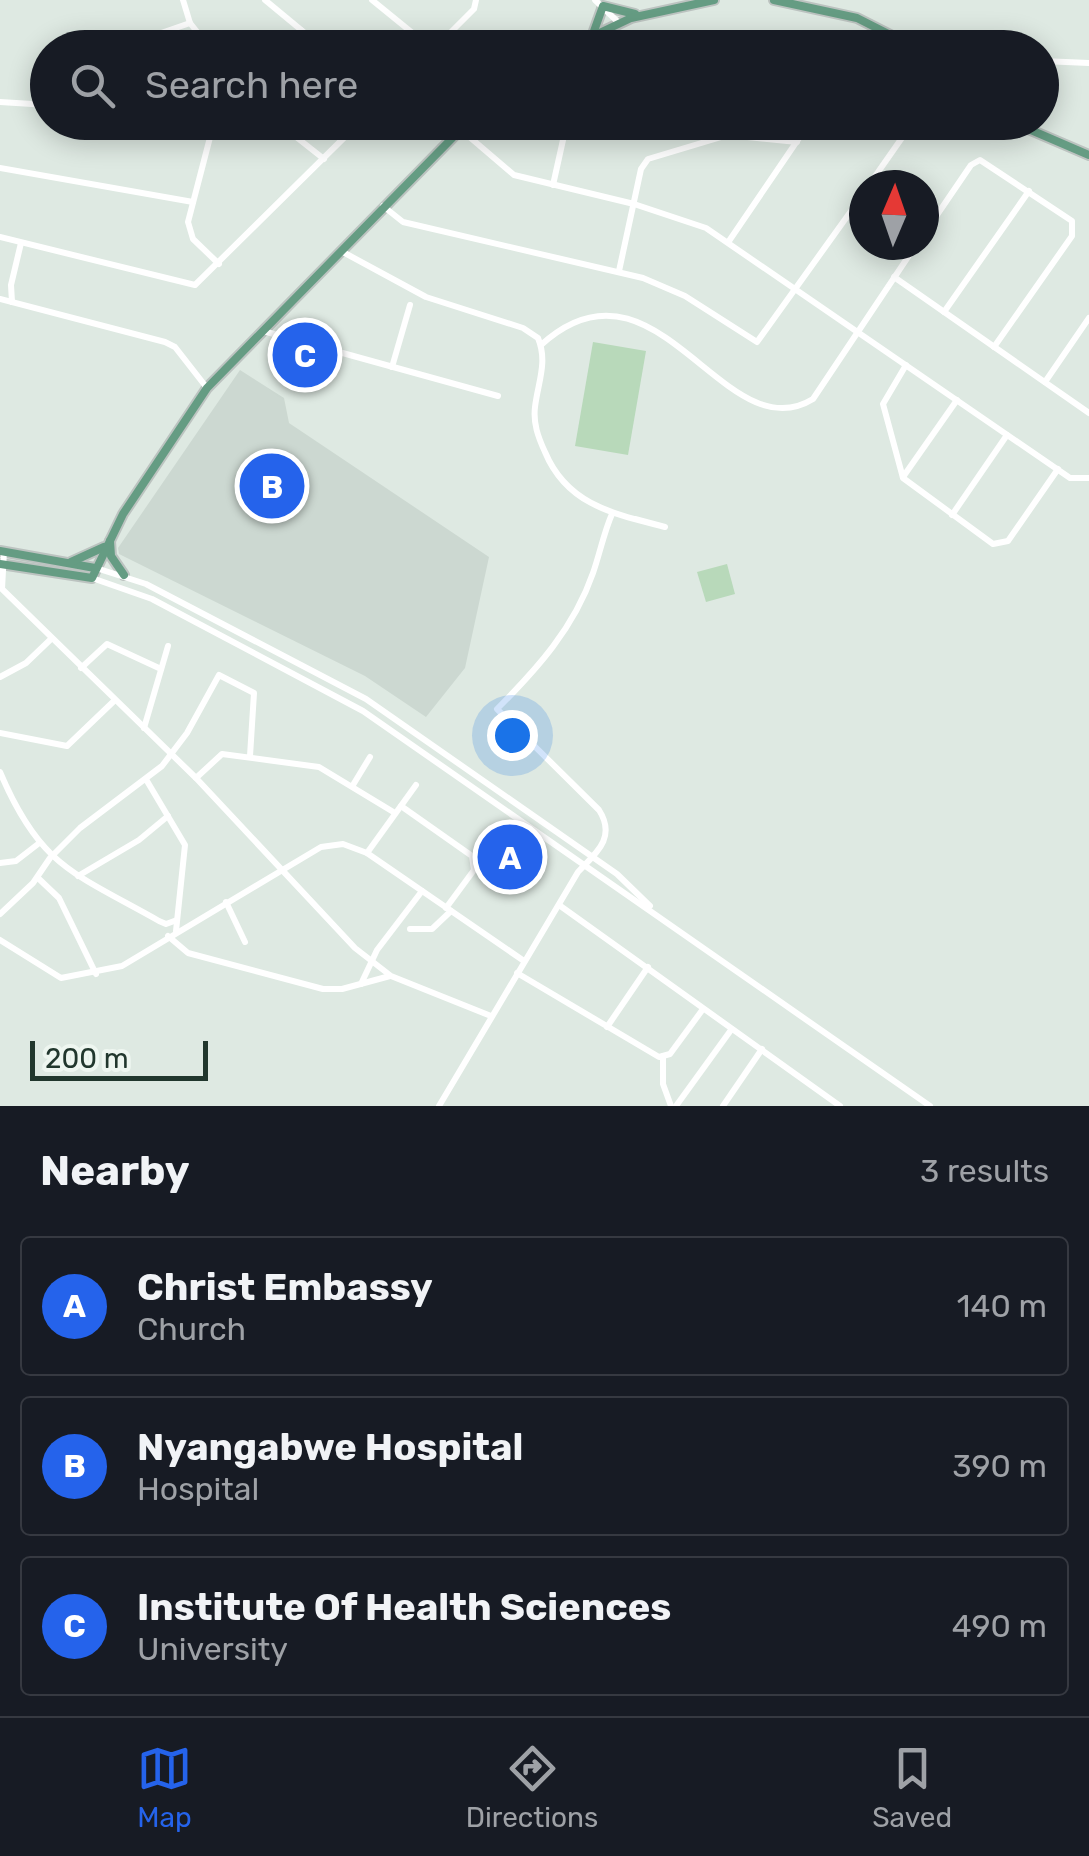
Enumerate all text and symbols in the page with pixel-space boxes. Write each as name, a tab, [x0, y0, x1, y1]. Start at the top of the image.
search box	[30, 30, 1059, 140]
icon: search	[65, 58, 120, 113]
text: Search here	[145, 62, 358, 108]
north arrow	[849, 170, 939, 260]
pin: C	[272, 318, 338, 392]
pin: B	[240, 448, 304, 524]
your location	[487, 710, 538, 761]
pin: A	[478, 820, 542, 894]
scale bar	[30, 1036, 208, 1080]
text: 200 m	[45, 1042, 129, 1075]
text: Nearby	[40, 1146, 190, 1196]
text: 3 results	[920, 1152, 1049, 1190]
text: Christ Embassy	[137, 1264, 433, 1310]
text: A	[63, 1287, 86, 1325]
text: 140 m	[957, 1287, 1047, 1325]
text: Church	[137, 1310, 246, 1348]
text: Nyangabwe Hospital	[137, 1424, 523, 1470]
text: B	[63, 1447, 86, 1485]
text: 390 m	[952, 1447, 1047, 1485]
text: Hospital	[137, 1470, 259, 1508]
text: Institute Of Health Sciences	[137, 1584, 671, 1630]
text: C	[63, 1607, 86, 1645]
text: 490 m	[952, 1607, 1047, 1645]
text: University	[137, 1630, 288, 1668]
tab: Map	[137, 1741, 192, 1834]
tab: Directions	[466, 1741, 598, 1834]
tab: Saved	[872, 1741, 952, 1834]

